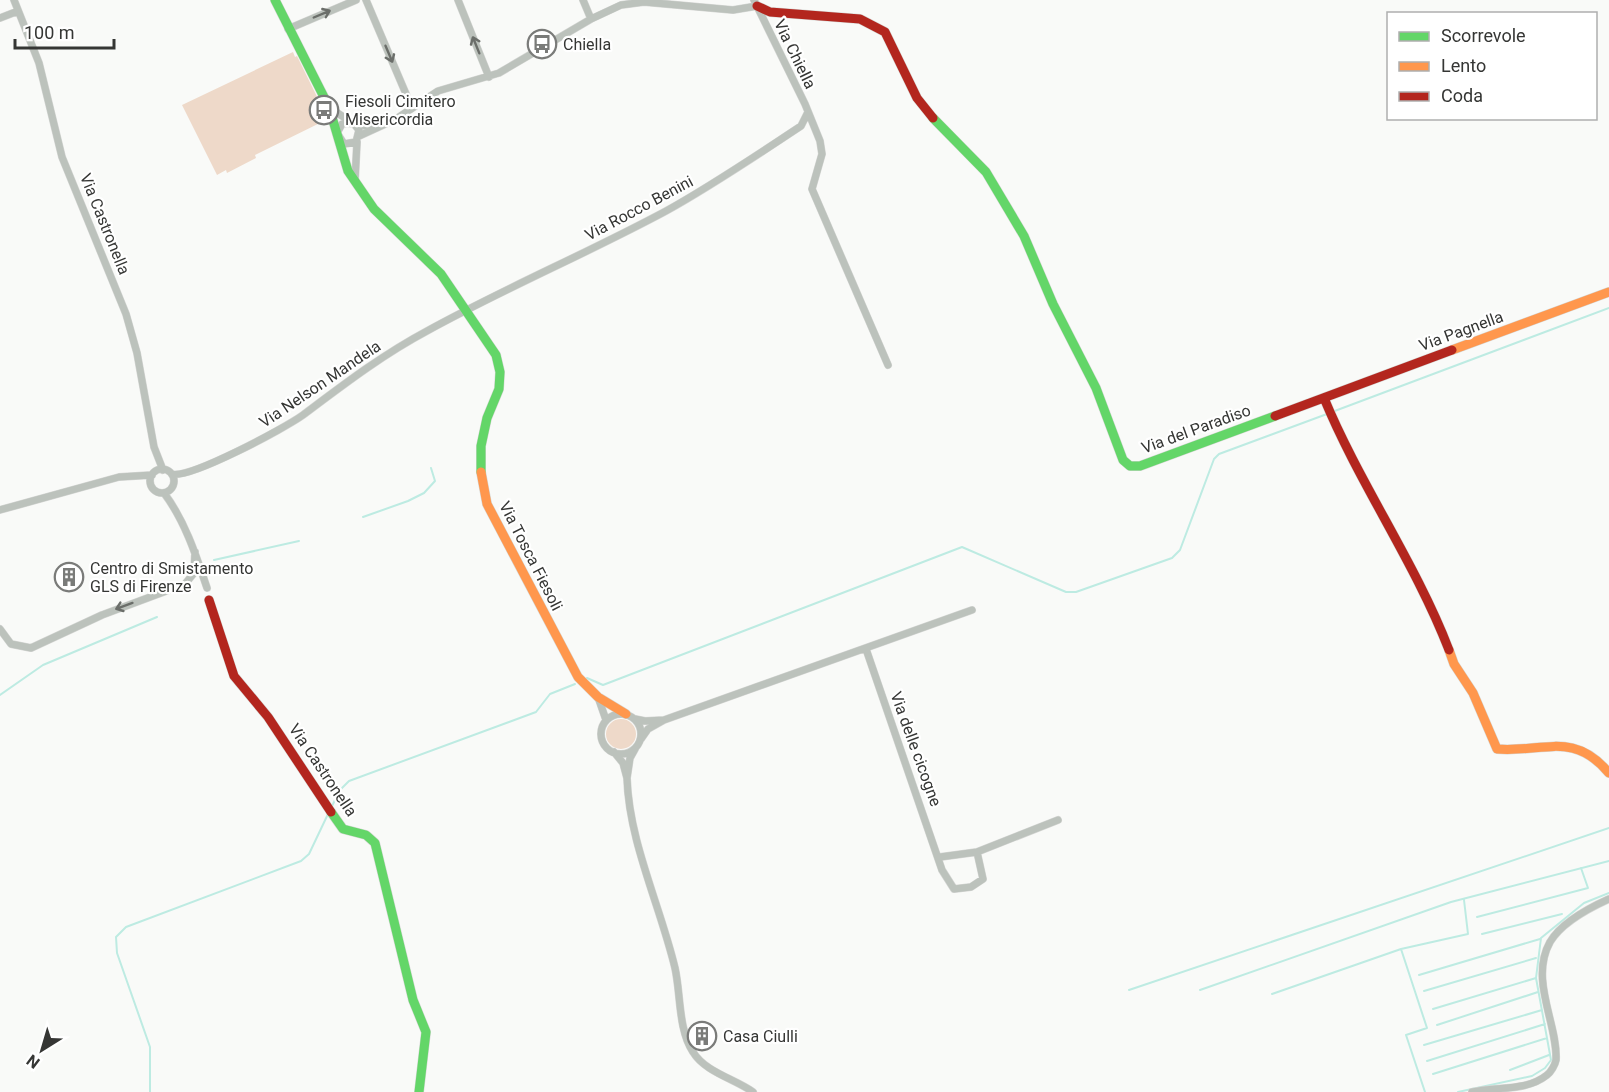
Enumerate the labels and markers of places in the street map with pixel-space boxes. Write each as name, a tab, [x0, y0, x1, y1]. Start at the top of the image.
bus stop icon: Chiella	[526, 28, 558, 60]
place label: Chiella	[563, 35, 611, 54]
place label: Fiesoli Cimitero Misericordia	[345, 92, 456, 129]
bus stop icon: Fiesoli Cimitero Misericordia	[308, 94, 340, 126]
place label: Centro di Smistamento GLS di Firenze	[90, 559, 253, 596]
building icon: Centro di Smistamento GLS di Firenze	[53, 561, 85, 593]
building icon: Casa Ciulli	[686, 1020, 718, 1052]
place label: Casa Ciulli	[723, 1027, 798, 1046]

